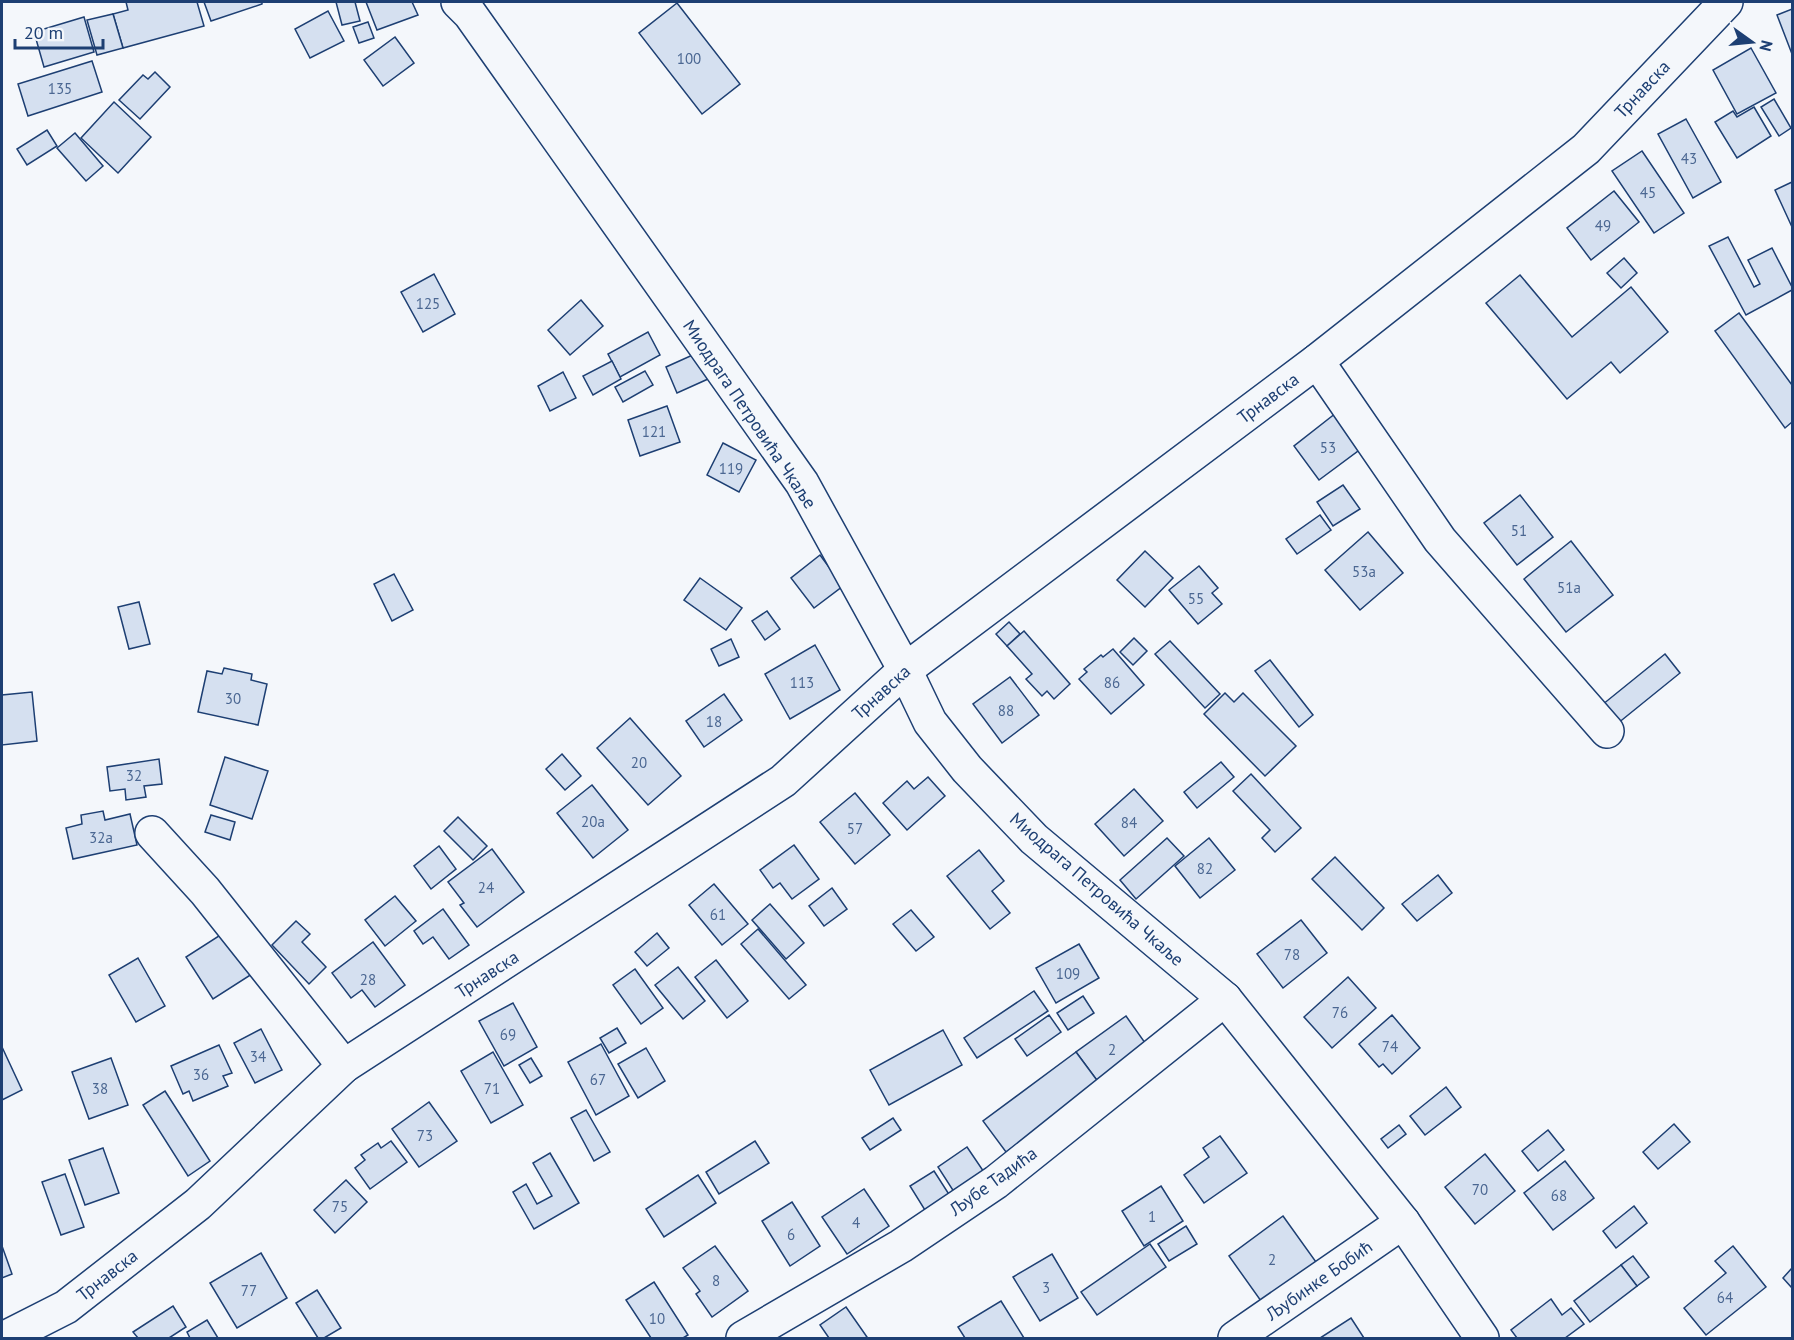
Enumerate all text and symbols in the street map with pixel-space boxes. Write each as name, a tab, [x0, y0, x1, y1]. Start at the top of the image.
scale bar	[15, 12, 104, 50]
north arrow	[1722, 12, 1782, 72]
text: 20 m	[24, 21, 63, 44]
text: N	[1755, 38, 1778, 54]
house number: 100	[677, 49, 701, 68]
street label: Трнавска	[1609, 55, 1675, 123]
house number: 135	[48, 79, 72, 98]
house number: 43	[1681, 149, 1697, 168]
house number: 45	[1640, 183, 1656, 202]
house number: 49	[1595, 216, 1611, 235]
house number: 125	[416, 294, 440, 313]
street label: Миодрага Петровића Чкаље	[678, 315, 822, 513]
street label: Трнавска	[1233, 367, 1303, 429]
house number: 121	[642, 422, 666, 441]
house number: 53	[1320, 438, 1336, 457]
house number: 119	[719, 459, 743, 478]
house number: 51	[1511, 521, 1527, 540]
house number: 53a	[1352, 562, 1376, 581]
house number: 51a	[1557, 578, 1581, 597]
house number: 55	[1188, 589, 1204, 608]
street label: Трнавска	[847, 660, 915, 724]
house number: 113	[790, 673, 814, 692]
house number: 86	[1104, 673, 1120, 692]
house number: 30	[225, 689, 241, 708]
house number: 88	[998, 701, 1014, 720]
house number: 18	[706, 712, 722, 731]
house number: 20	[631, 753, 647, 772]
house number: 32	[126, 766, 142, 785]
street label: Миодрага Петровића Чкаље	[1005, 807, 1189, 971]
house number: 20a	[581, 812, 605, 831]
house number: 84	[1121, 813, 1137, 832]
house number: 57	[847, 819, 863, 838]
house number: 32a	[89, 828, 113, 847]
house number: 82	[1197, 859, 1213, 878]
house number: 24	[478, 878, 494, 897]
house number: 61	[710, 905, 726, 924]
street label: Трнавска	[451, 945, 523, 1003]
house number: 78	[1284, 945, 1300, 964]
house number: 109	[1056, 964, 1080, 983]
house number: 28	[360, 970, 376, 989]
house number: 76	[1332, 1003, 1348, 1022]
house number: 69	[500, 1025, 516, 1044]
house number: 74	[1382, 1037, 1398, 1056]
house number: 2	[1108, 1040, 1116, 1059]
house number: 34	[250, 1047, 266, 1066]
house number: 36	[193, 1065, 209, 1084]
house number: 67	[590, 1070, 606, 1089]
house number: 38	[92, 1079, 108, 1098]
house number: 71	[484, 1079, 500, 1098]
house number: 73	[417, 1126, 433, 1145]
street label: Љубе Тадића	[944, 1141, 1041, 1221]
house number: 70	[1472, 1180, 1488, 1199]
house number: 68	[1551, 1186, 1567, 1205]
house number: 75	[332, 1197, 348, 1216]
house number: 1	[1148, 1207, 1156, 1226]
house number: 4	[852, 1213, 860, 1232]
house number: 6	[787, 1225, 795, 1244]
street label: Љубинке Бобић	[1260, 1235, 1377, 1326]
street label: Трнавска	[72, 1244, 142, 1306]
house number: 2	[1268, 1250, 1276, 1269]
house number: 8	[712, 1271, 720, 1290]
house number: 3	[1042, 1278, 1050, 1297]
house number: 77	[241, 1281, 257, 1300]
house number: 64	[1717, 1288, 1733, 1307]
house number: 10	[649, 1309, 665, 1328]

